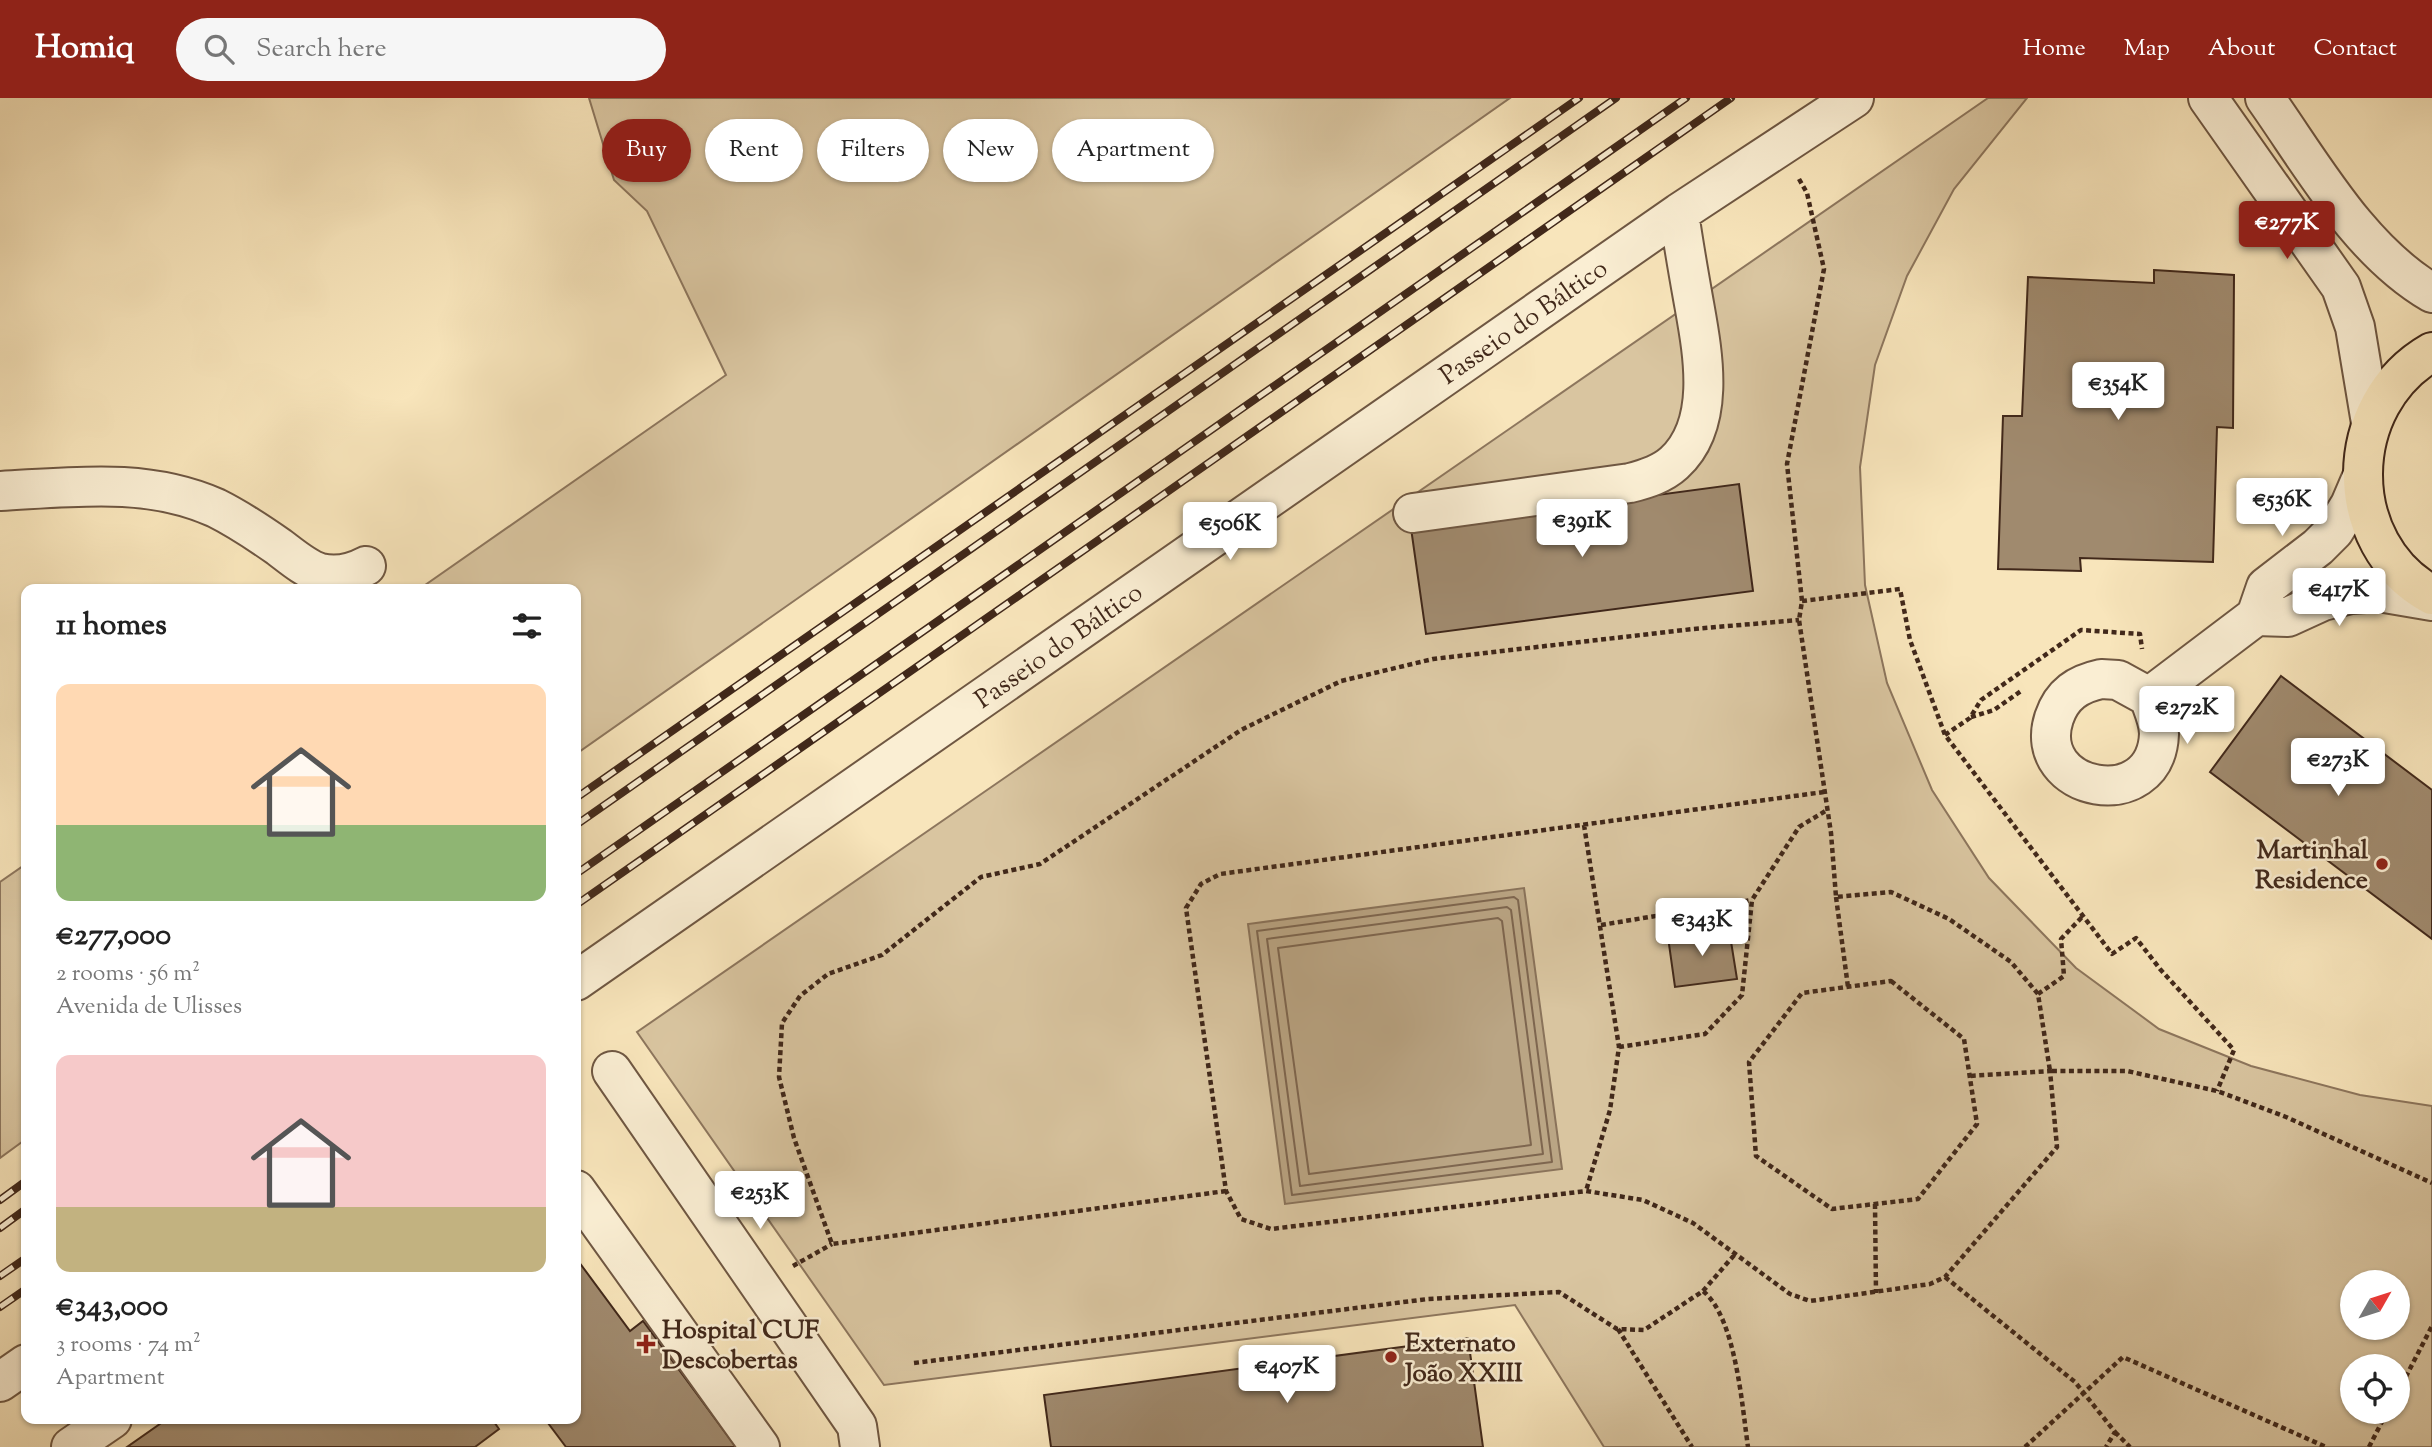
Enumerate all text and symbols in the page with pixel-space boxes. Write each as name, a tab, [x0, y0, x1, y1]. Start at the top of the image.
search box	[176, 18, 666, 81]
text: Homiq	[35, 25, 134, 73]
icon: search	[200, 30, 238, 68]
text: Search here	[256, 31, 387, 68]
text: Home	[2023, 32, 2086, 66]
text: Map	[2124, 32, 2170, 66]
text: About	[2208, 32, 2275, 66]
text: Contact	[2313, 32, 2397, 66]
chip: Buy	[602, 119, 691, 182]
chip: Rent	[705, 119, 803, 182]
chip: Filters	[817, 119, 929, 182]
chip: New	[943, 119, 1038, 182]
chip: Apartment	[1052, 119, 1214, 182]
pin: €277K	[2238, 202, 2336, 261]
text: €277K	[2255, 207, 2319, 240]
street label: Passeio do Báltico	[1433, 251, 1616, 395]
pin: €354K	[2069, 362, 2167, 422]
text: €354K	[2088, 368, 2148, 401]
pin: €536K	[2233, 478, 2331, 538]
text: €536K	[2252, 484, 2312, 517]
pin: €391K	[1533, 500, 1631, 559]
pin: €506K	[1181, 503, 1279, 562]
text: €391K	[1553, 505, 1611, 538]
text: €506K	[1199, 508, 1261, 541]
pin: €417K	[2290, 568, 2388, 628]
text: €417K	[2309, 574, 2369, 607]
street label: Passeio do Báltico	[968, 575, 1151, 719]
text: 11 homes	[56, 605, 167, 648]
icon: filters	[508, 607, 546, 645]
pin: €272K	[2138, 686, 2236, 746]
text: €272K	[2155, 692, 2219, 725]
icon: home	[238, 729, 364, 855]
pin: €273K	[2289, 738, 2387, 798]
text: €273K	[2307, 744, 2369, 777]
place label: Martinhal Residence	[2255, 833, 2369, 900]
marker: Martinhal Residence	[2374, 856, 2390, 872]
pin: €343K	[1653, 898, 1751, 958]
text: €343K	[1672, 904, 1732, 937]
text: €277,000	[56, 915, 171, 958]
text: 2 rooms · 56 m²	[56, 958, 200, 991]
text: Avenida de Ulisses	[56, 991, 242, 1024]
icon: home	[238, 1100, 364, 1226]
pin: €253K	[711, 1172, 809, 1231]
text: €253K	[731, 1177, 789, 1210]
north arrow	[2340, 1270, 2410, 1340]
map controls	[2340, 1270, 2410, 1424]
text: €343,000	[56, 1286, 168, 1329]
place label: Hospital CUF Descobertas	[662, 1313, 820, 1380]
place label: Externato João XXIII	[1403, 1326, 1523, 1393]
text: 3 rooms · 74 m²	[56, 1329, 201, 1362]
marker: Hospital CUF Descobertas	[636, 1334, 656, 1354]
pin: €407K	[1238, 1346, 1336, 1405]
marker: Externato João XXIII	[1383, 1349, 1399, 1365]
text: €407K	[1255, 1351, 1319, 1384]
button: locate	[2340, 1354, 2410, 1424]
text: Apartment	[56, 1362, 165, 1395]

